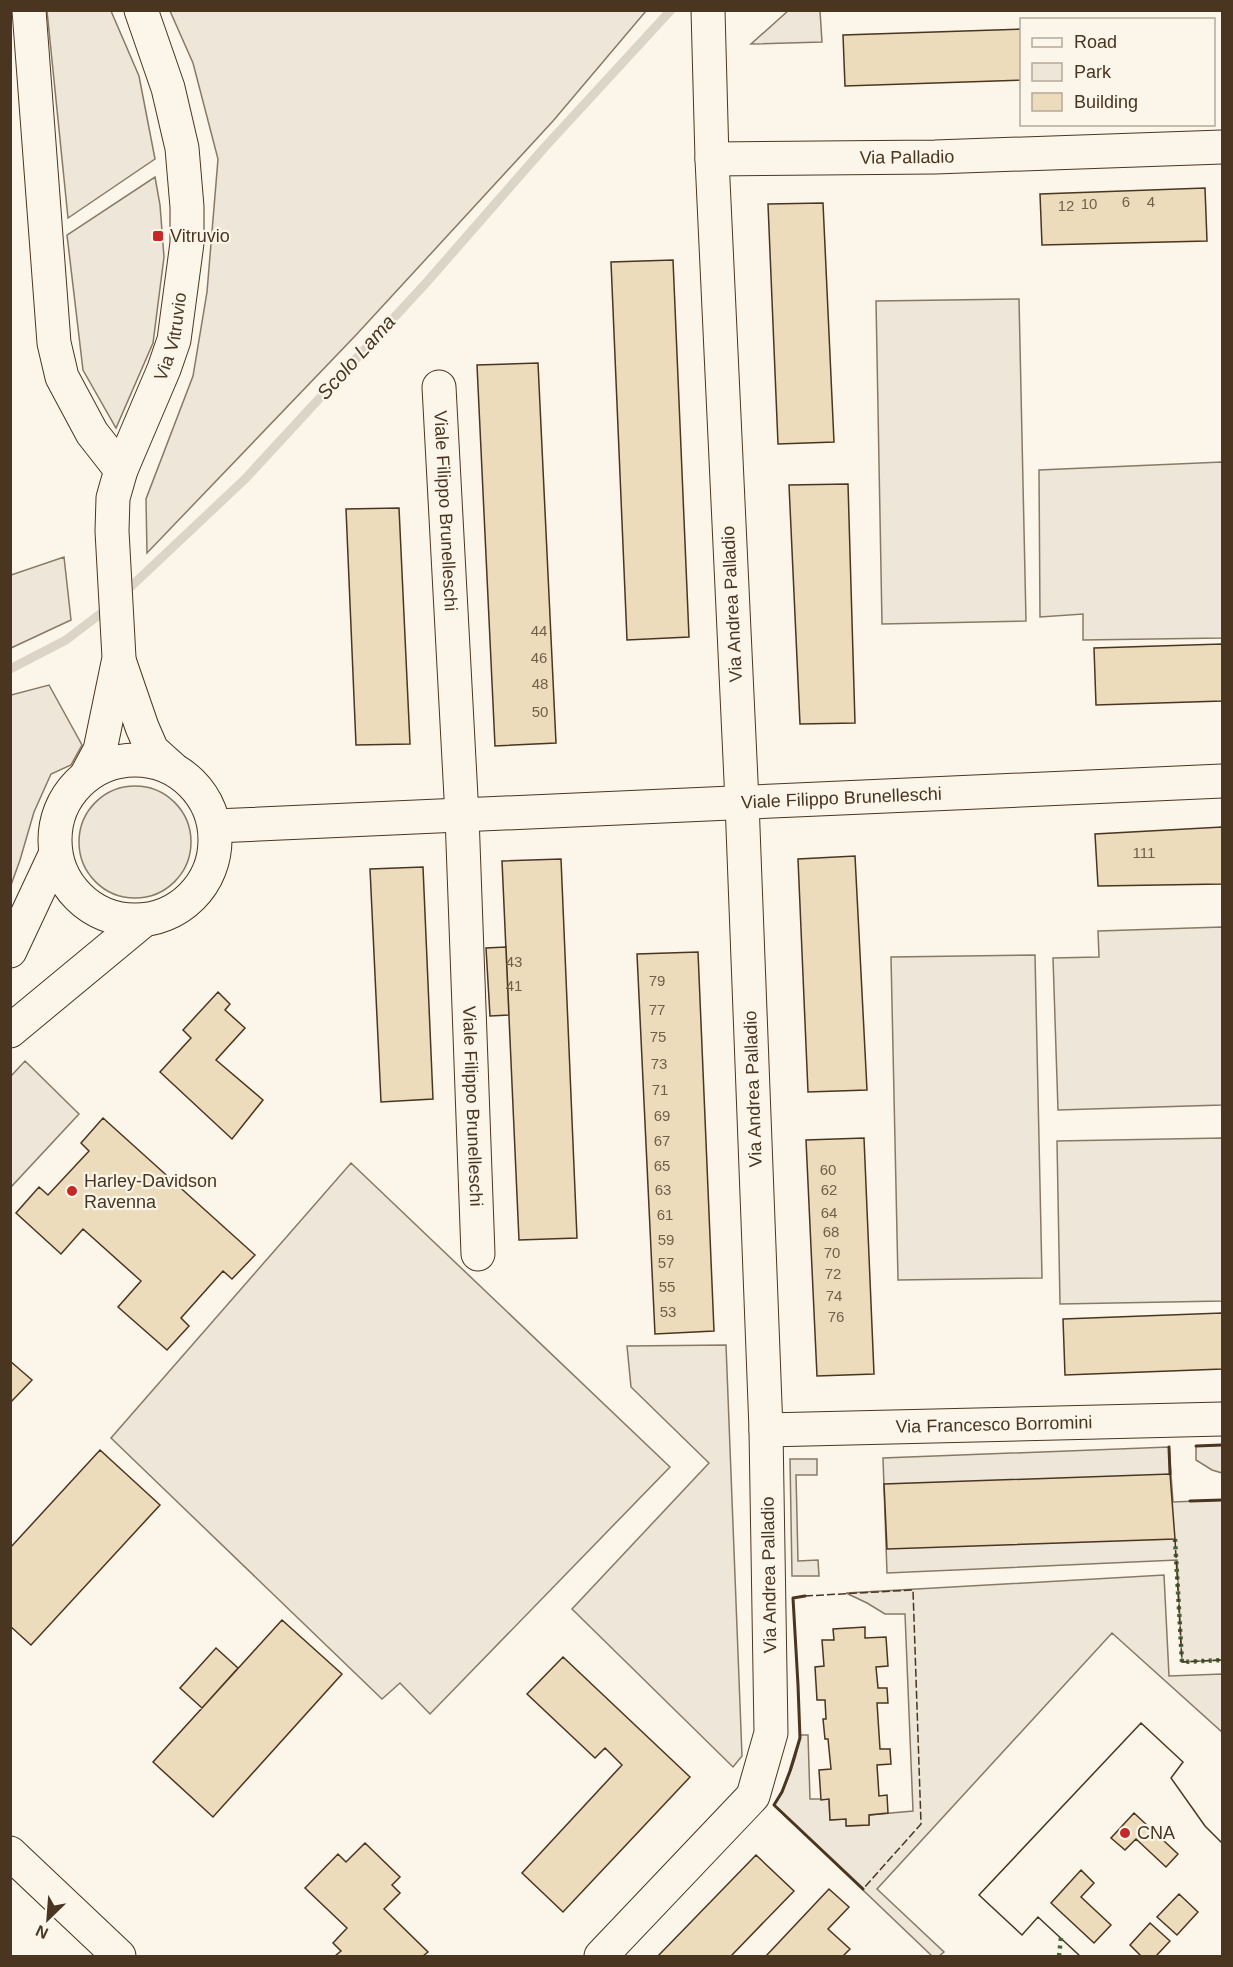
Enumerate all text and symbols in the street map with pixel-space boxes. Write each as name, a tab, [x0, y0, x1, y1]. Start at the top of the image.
legend	[1020, 18, 1215, 126]
text: Road	[1074, 32, 1117, 52]
text: Park	[1074, 62, 1112, 82]
text: Building	[1074, 92, 1138, 112]
street label: Via Palladio	[860, 146, 955, 168]
house number: 6	[1122, 193, 1130, 210]
house number: 4	[1147, 193, 1155, 210]
house number: 10	[1081, 195, 1097, 212]
house number: 12	[1058, 197, 1074, 214]
place label: Vitruvio	[170, 226, 230, 246]
marker: Vitruvio	[151, 229, 165, 243]
street label: Via Vitruvio	[150, 291, 190, 384]
water label: Scolo Lama	[312, 310, 400, 404]
street label: Viale Filippo Brunelleschi	[430, 410, 461, 612]
street label: Via Andrea Palladio	[718, 525, 746, 683]
house number: 44	[531, 622, 547, 639]
house number: 46	[531, 649, 547, 666]
house number: 48	[532, 675, 548, 692]
house number: 50	[532, 703, 548, 720]
street label: Viale Filippo Brunelleschi	[741, 784, 942, 812]
house number: 111	[1133, 844, 1155, 861]
house number: 43	[506, 953, 522, 970]
house number: 79	[649, 972, 665, 989]
house number: 41	[506, 977, 522, 994]
house number: 77	[649, 1001, 665, 1018]
street label: Viale Filippo Brunelleschi	[459, 1005, 486, 1207]
street label: Via Andrea Palladio	[740, 1010, 766, 1168]
house number: 75	[650, 1028, 666, 1045]
house number: 73	[651, 1055, 667, 1072]
house number: 71	[652, 1081, 668, 1098]
house number: 69	[654, 1107, 670, 1124]
house number: 67	[654, 1132, 670, 1149]
house number: 65	[654, 1157, 670, 1174]
house number: 60	[820, 1161, 836, 1178]
place label: Harley-Davidson Ravenna	[84, 1171, 217, 1212]
house number: 63	[655, 1181, 671, 1198]
house number: 62	[821, 1181, 837, 1198]
marker: Harley-Davidson Ravenna	[65, 1184, 79, 1198]
house number: 64	[821, 1204, 837, 1221]
house number: 61	[657, 1206, 673, 1223]
house number: 68	[823, 1223, 839, 1240]
house number: 59	[658, 1231, 674, 1248]
house number: 70	[824, 1244, 840, 1261]
house number: 57	[658, 1254, 674, 1271]
house number: 72	[825, 1265, 841, 1282]
house number: 55	[659, 1278, 675, 1295]
house number: 74	[826, 1287, 842, 1304]
house number: 53	[660, 1303, 676, 1320]
house number: 76	[828, 1308, 844, 1325]
street label: Via Francesco Borromini	[895, 1412, 1093, 1437]
street label: Via Andrea Palladio	[758, 1496, 780, 1654]
place label: CNA	[1137, 1823, 1175, 1843]
marker: CNA	[1118, 1826, 1132, 1840]
north arrow	[18, 1889, 78, 1949]
text: N	[33, 1922, 51, 1942]

